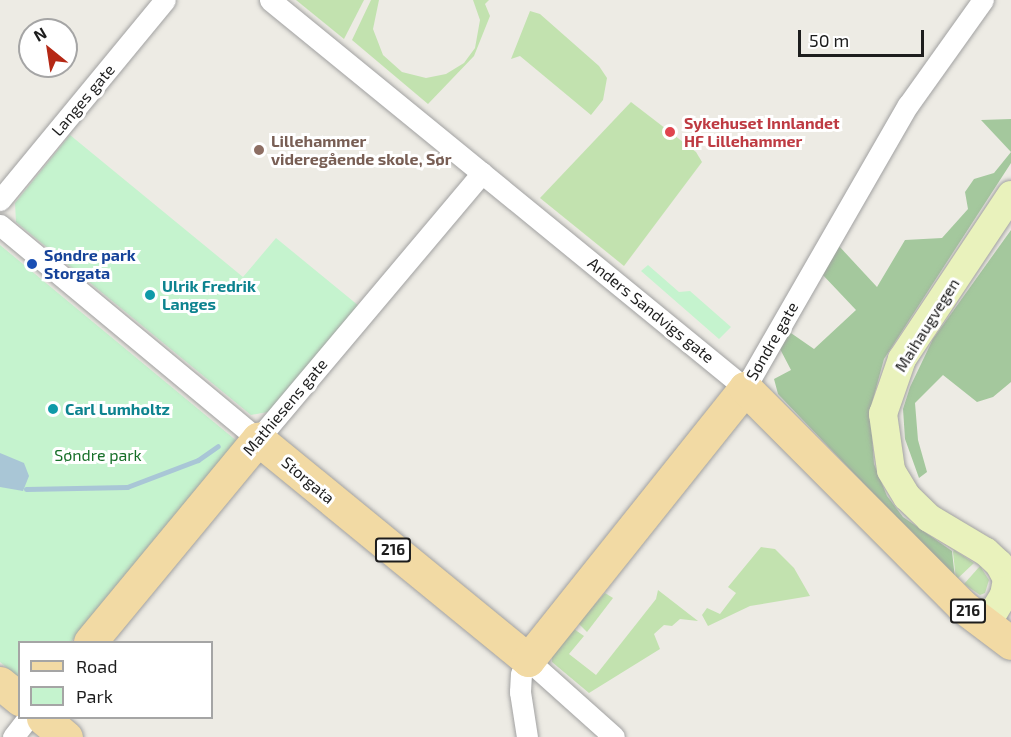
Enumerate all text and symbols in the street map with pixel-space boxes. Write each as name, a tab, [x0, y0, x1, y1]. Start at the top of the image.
north arrow	[18, 18, 78, 78]
scale bar	[801, 18, 927, 56]
text: N	[30, 23, 50, 45]
text: 50 m	[809, 29, 849, 51]
street label: Langes gate	[47, 60, 119, 140]
place label: Sykehuset Innlandet HF Lillehammer	[684, 113, 840, 151]
marker: Sykehuset Innlandet HF Lillehammer	[661, 123, 679, 141]
place label: Lillehammer videregående skole, Sør	[271, 131, 452, 169]
marker: Lillehammer videregående skole, Sør	[252, 143, 266, 157]
place label: Søndre park Storgata	[44, 245, 136, 283]
street label: Anders Sandvigs gate	[584, 253, 718, 367]
marker: Søndre park Storgata	[25, 257, 39, 271]
street label: Maihaugvegen	[891, 275, 963, 375]
place label: Ulrik Fredrik Langes	[162, 276, 256, 314]
marker: Ulrik Fredrik Langes	[143, 288, 157, 302]
street label: Søndre gate	[742, 298, 802, 384]
street label: Mathiesens gate	[239, 355, 331, 459]
place label: Carl Lumholtz	[65, 399, 170, 419]
marker: Carl Lumholtz	[46, 402, 60, 416]
park label: Søndre park	[54, 445, 142, 465]
street label: Storgata	[278, 452, 338, 508]
road number: 216	[374, 538, 412, 562]
road number: 216	[948, 599, 988, 623]
legend	[18, 641, 213, 719]
text: Road	[76, 655, 117, 677]
text: Park	[76, 685, 113, 707]

